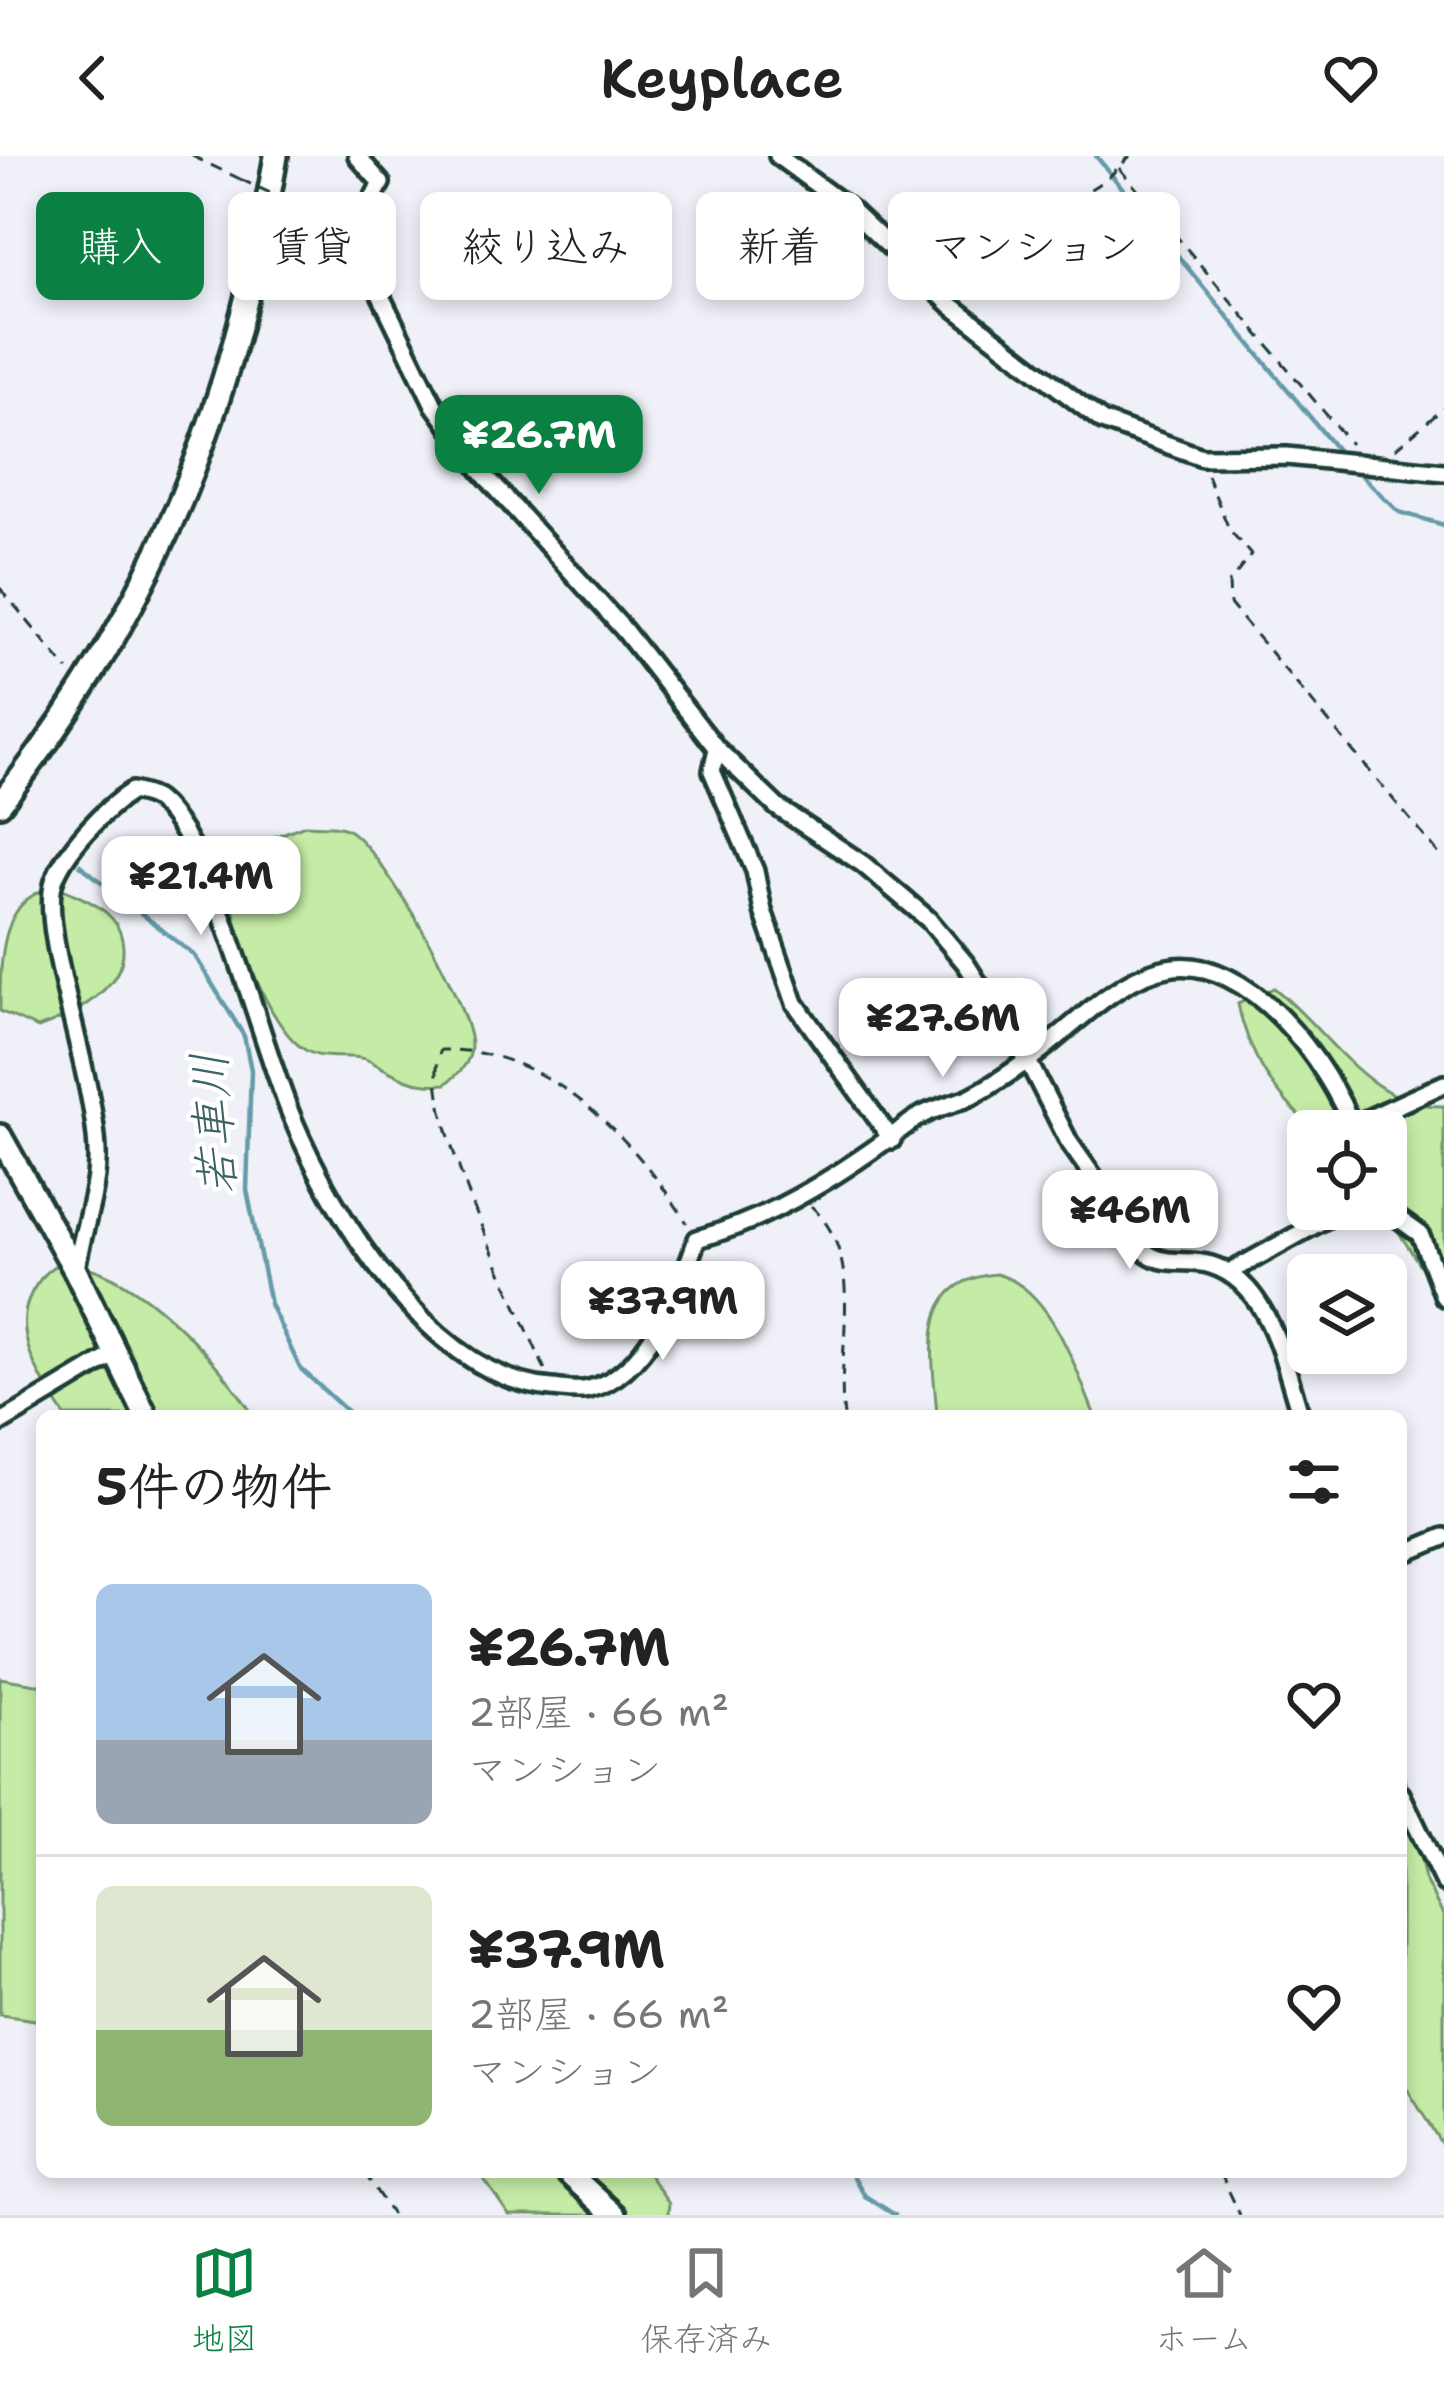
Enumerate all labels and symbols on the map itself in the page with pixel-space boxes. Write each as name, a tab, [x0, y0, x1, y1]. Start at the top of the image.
pin: ¥26.7M	[441, 395, 637, 497]
pin: ¥21.4M	[103, 836, 299, 938]
pin: ¥27.6M	[845, 978, 1041, 1080]
water label: 若車川	[176, 1050, 250, 1198]
pin: ¥46M	[1059, 1170, 1201, 1272]
pin: ¥37.9M	[565, 1261, 761, 1363]

